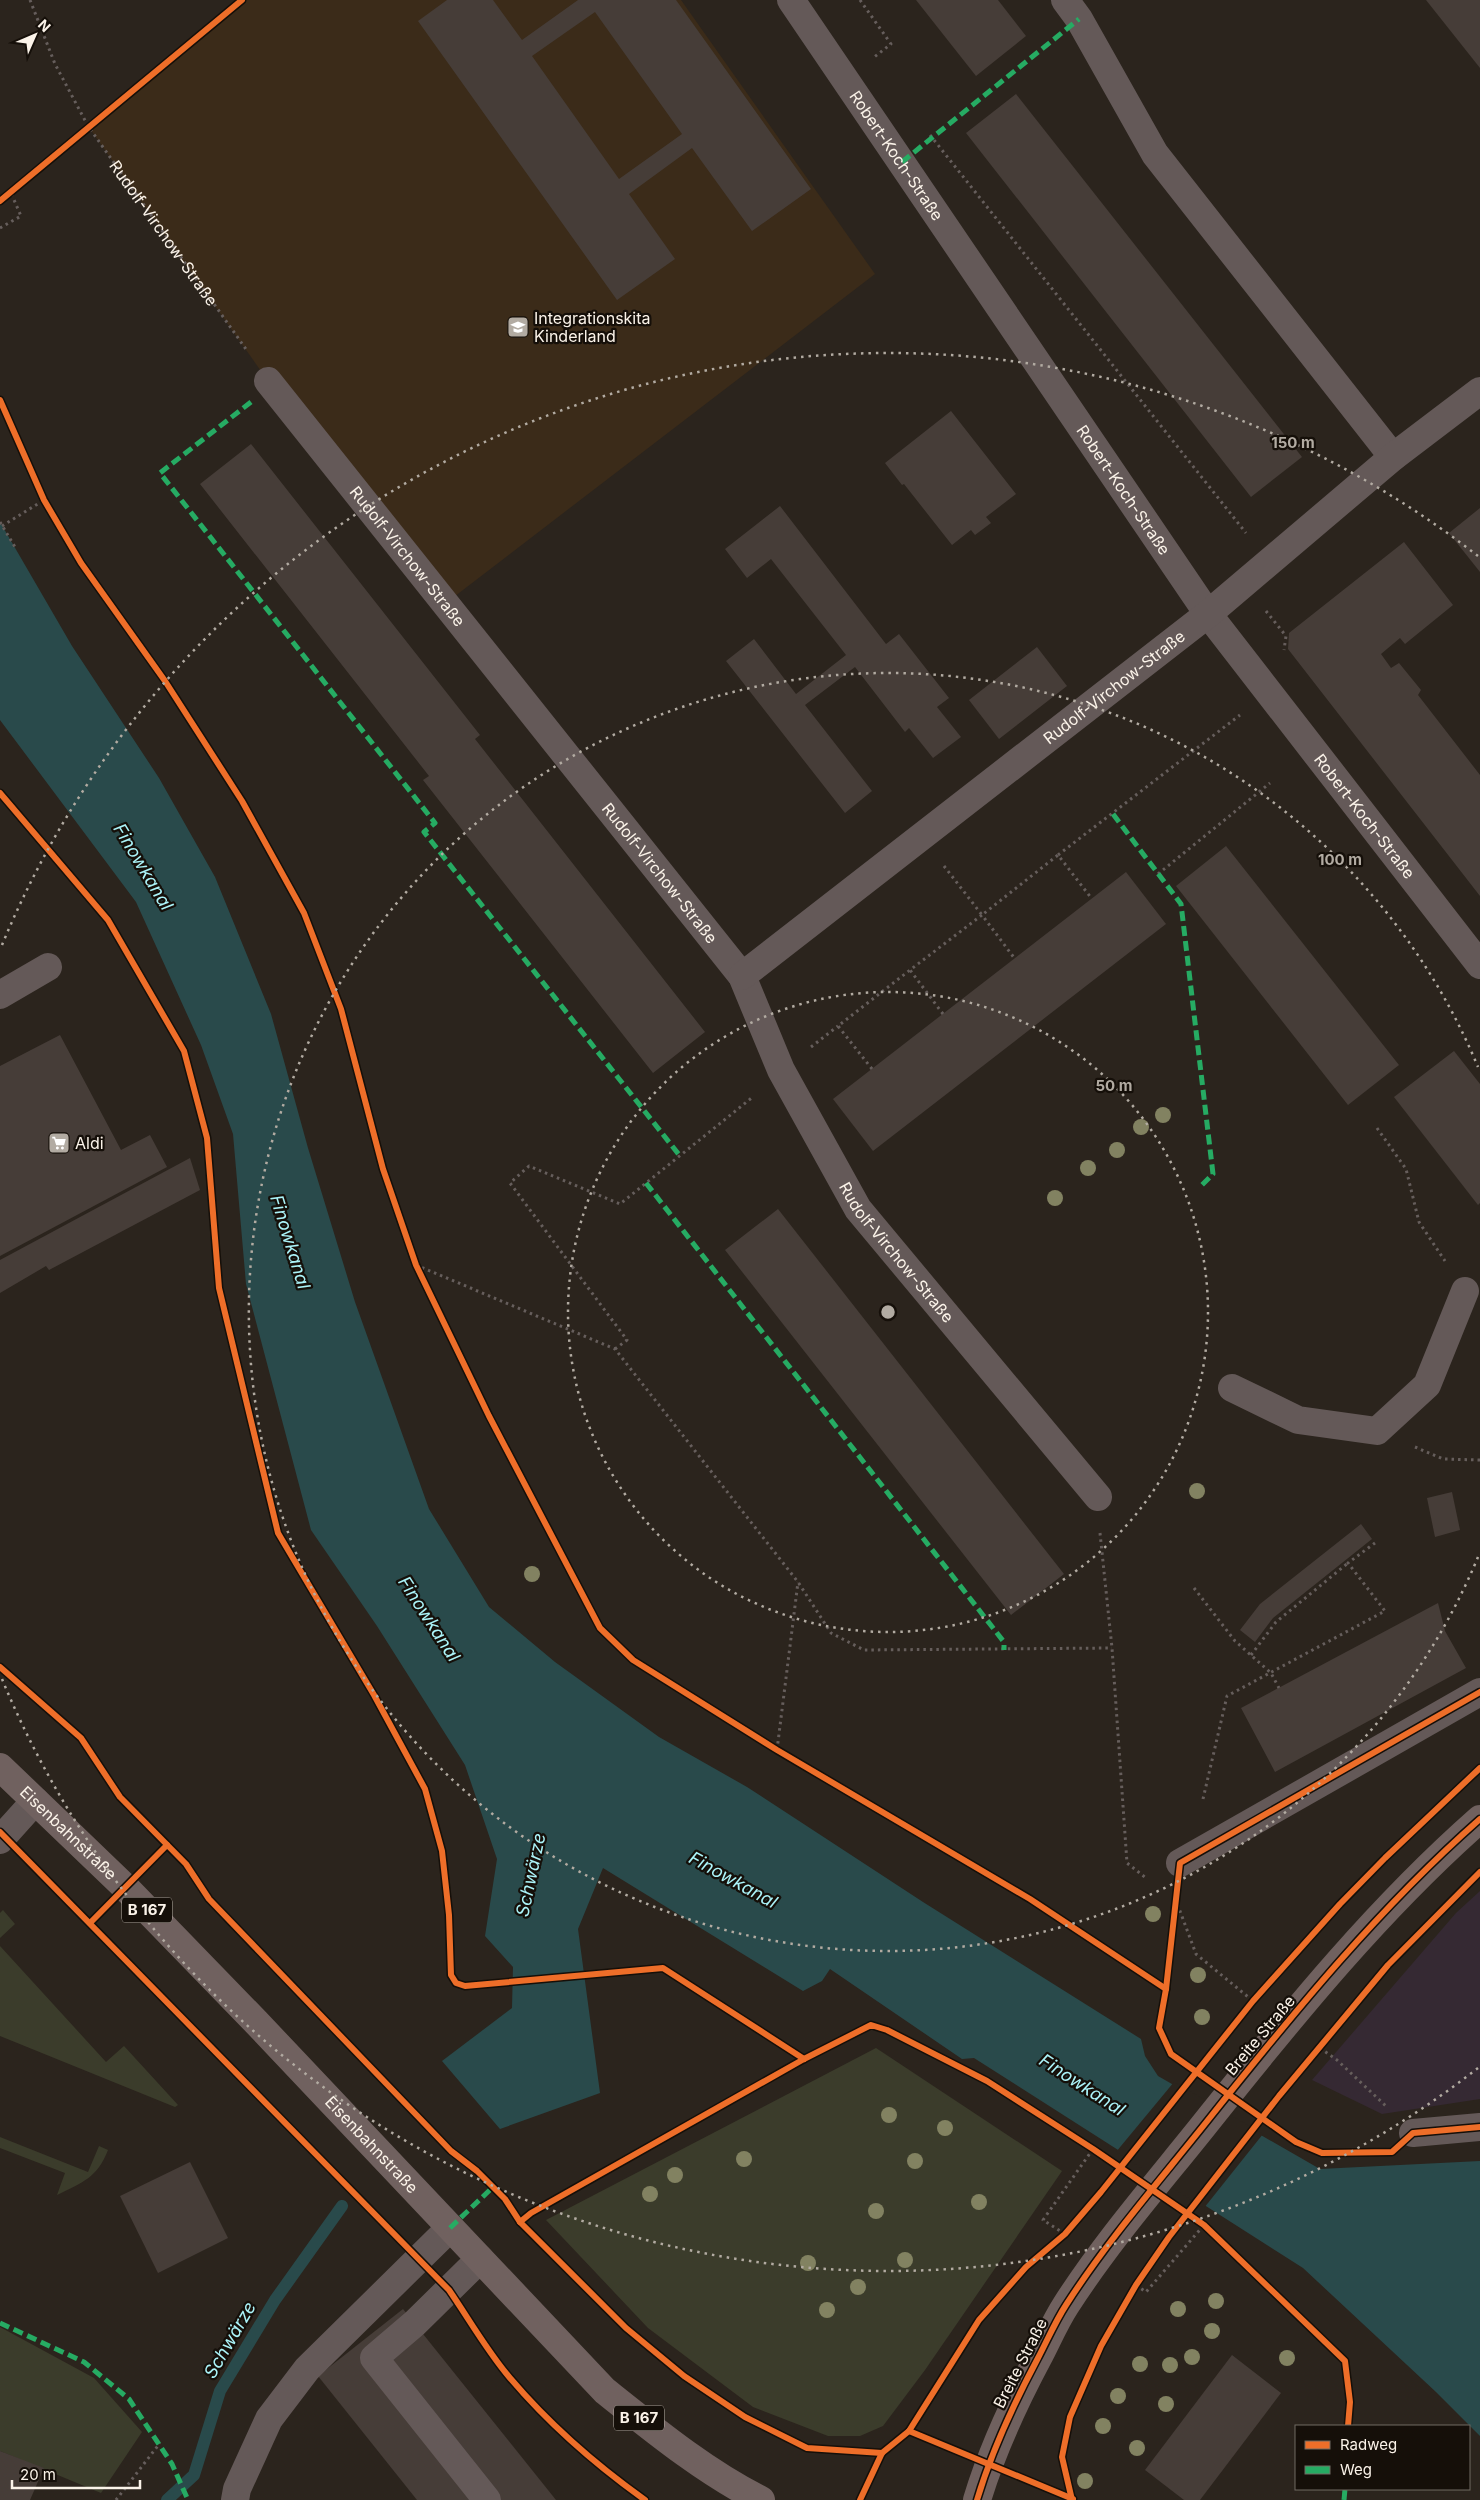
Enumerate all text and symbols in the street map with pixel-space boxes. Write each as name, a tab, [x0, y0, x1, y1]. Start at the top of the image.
north arrow	[10, 10, 60, 60]
text: N	[35, 16, 54, 35]
street label: Robert-Koch-Straße	[845, 87, 948, 224]
street label: Rudolf-Virchow-Straße	[105, 156, 222, 310]
place label: Integrationskita Kinderland	[534, 308, 651, 346]
school or university icon: Integrationskita Kinderland	[506, 315, 530, 339]
street label: Robert-Koch-Straße	[1072, 421, 1175, 559]
text: 150 m	[1271, 433, 1315, 452]
street label: Rudolf-Virchow-Straße	[346, 482, 470, 630]
street label: Rudolf-Virchow-Straße	[1039, 626, 1189, 748]
street label: Robert-Koch-Straße	[1310, 750, 1419, 883]
street label: Rudolf-Virchow-Straße	[598, 799, 722, 947]
water label: Finowkanal	[109, 820, 178, 914]
text: 100 m	[1318, 850, 1362, 869]
text: 50 m	[1096, 1076, 1132, 1095]
supermarket icon: Aldi	[47, 1131, 71, 1155]
place label: Aldi	[75, 1133, 104, 1153]
street label: Rudolf-Virchow-Straße	[835, 1179, 958, 1326]
water label: Finowkanal	[266, 1192, 315, 1292]
centre of rings	[879, 1303, 897, 1321]
water label: Finowkanal	[394, 1572, 465, 1666]
street label: Eisenbahnstraße	[16, 1782, 121, 1884]
water label: Schwärze	[511, 1831, 550, 1919]
water label: Finowkanal	[686, 1847, 781, 1913]
road number: B 167	[122, 1898, 172, 1922]
street label: Breite Straße	[1221, 1991, 1299, 2079]
water label: Finowkanal	[1036, 2049, 1129, 2120]
street label: Eisenbahnstraße	[321, 2092, 423, 2197]
water label: Schwärze	[199, 2298, 260, 2382]
street label: Breite Straße	[989, 2315, 1051, 2411]
road number: B 167	[614, 2406, 664, 2430]
legend	[1295, 2425, 1470, 2490]
text: Radweg	[1340, 2435, 1397, 2454]
scale bar	[12, 2458, 140, 2490]
text: Weg	[1340, 2460, 1372, 2479]
text: 20 m	[20, 2465, 56, 2484]

